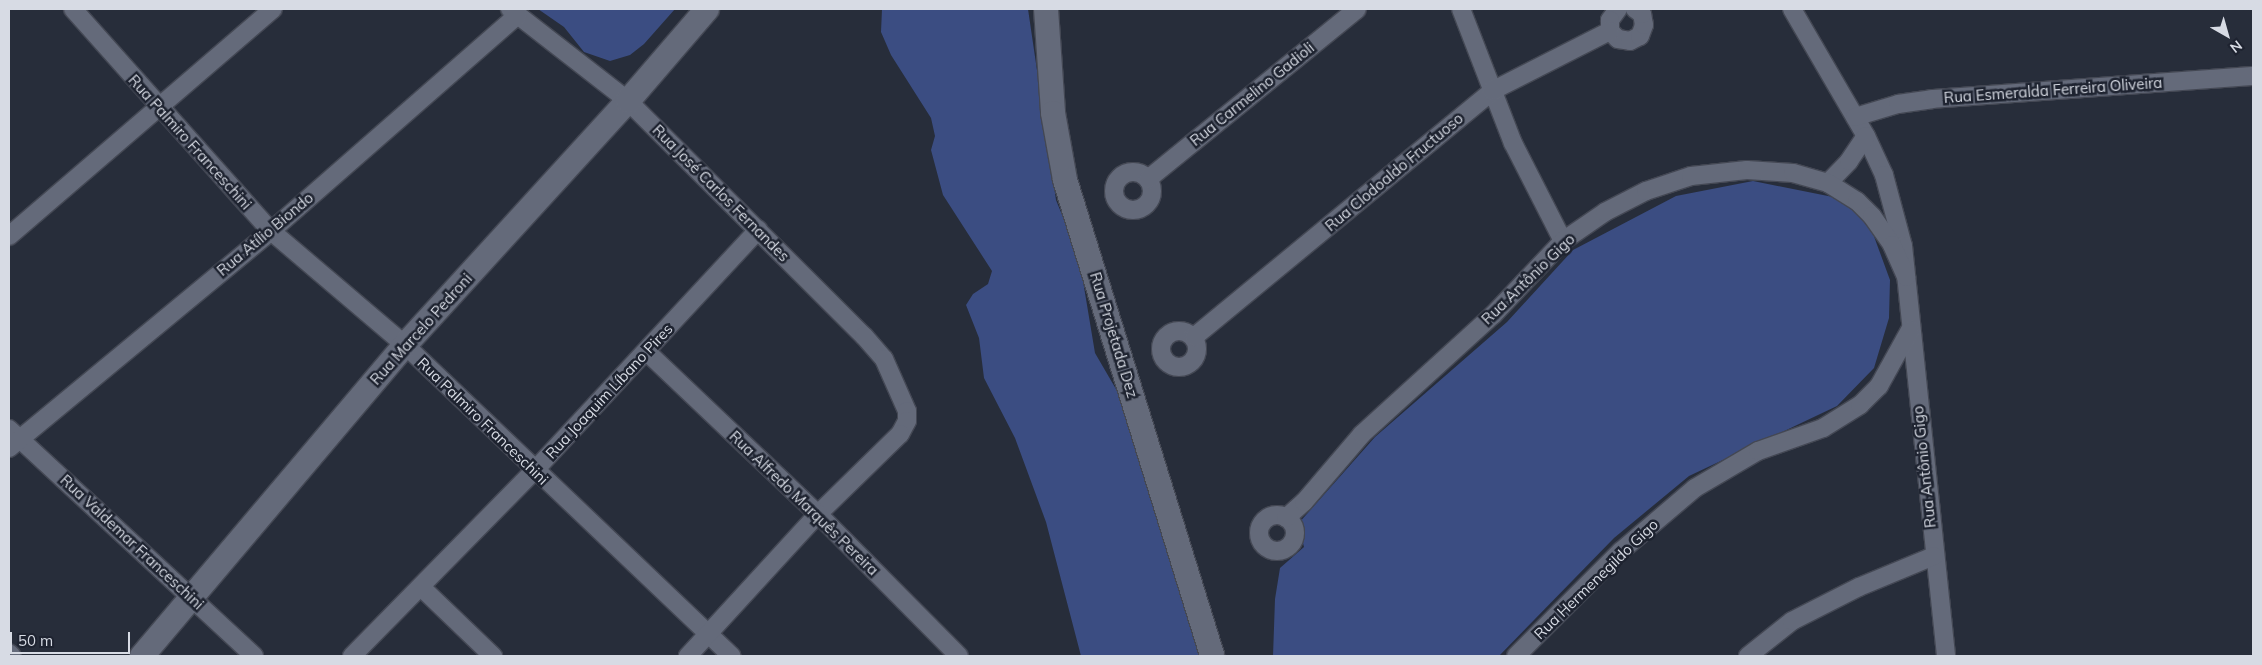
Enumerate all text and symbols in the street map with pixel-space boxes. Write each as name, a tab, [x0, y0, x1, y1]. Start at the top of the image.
north arrow	[2202, 10, 2252, 60]
text: N	[2227, 36, 2246, 57]
street label: Rua Carmelino Gadioli	[1186, 38, 1318, 150]
street label: Rua Palmiro Franceschini	[125, 71, 255, 213]
street label: Rua Esmeralda Ferreira Oliveira	[1943, 73, 2163, 107]
street label: Rua Clodoaldo Fructuoso	[1321, 109, 1467, 235]
street label: Rua José Carlos Fernandes	[649, 121, 793, 265]
street label: Rua Atílio Biondo	[213, 189, 317, 279]
street label: Rua Antônio Gigo	[1478, 230, 1578, 328]
street label: Rua Marcelo Pedroni	[366, 270, 476, 388]
street label: Rua Projetada Dez	[1086, 270, 1142, 400]
street label: Rua Joaquim Líbano Pires	[542, 320, 676, 462]
street label: Rua Palmiro Franceschini	[414, 354, 552, 488]
street label: Rua Antônio Gigo	[1909, 405, 1939, 529]
street label: Rua Alfredo Marquês Pereira	[726, 427, 882, 579]
street label: Rua Valdemar Franceschini	[57, 471, 207, 613]
street label: Rua Hermenegildo Gigo	[1530, 515, 1662, 643]
scale bar	[12, 622, 132, 654]
text: 50 m	[18, 631, 53, 650]

